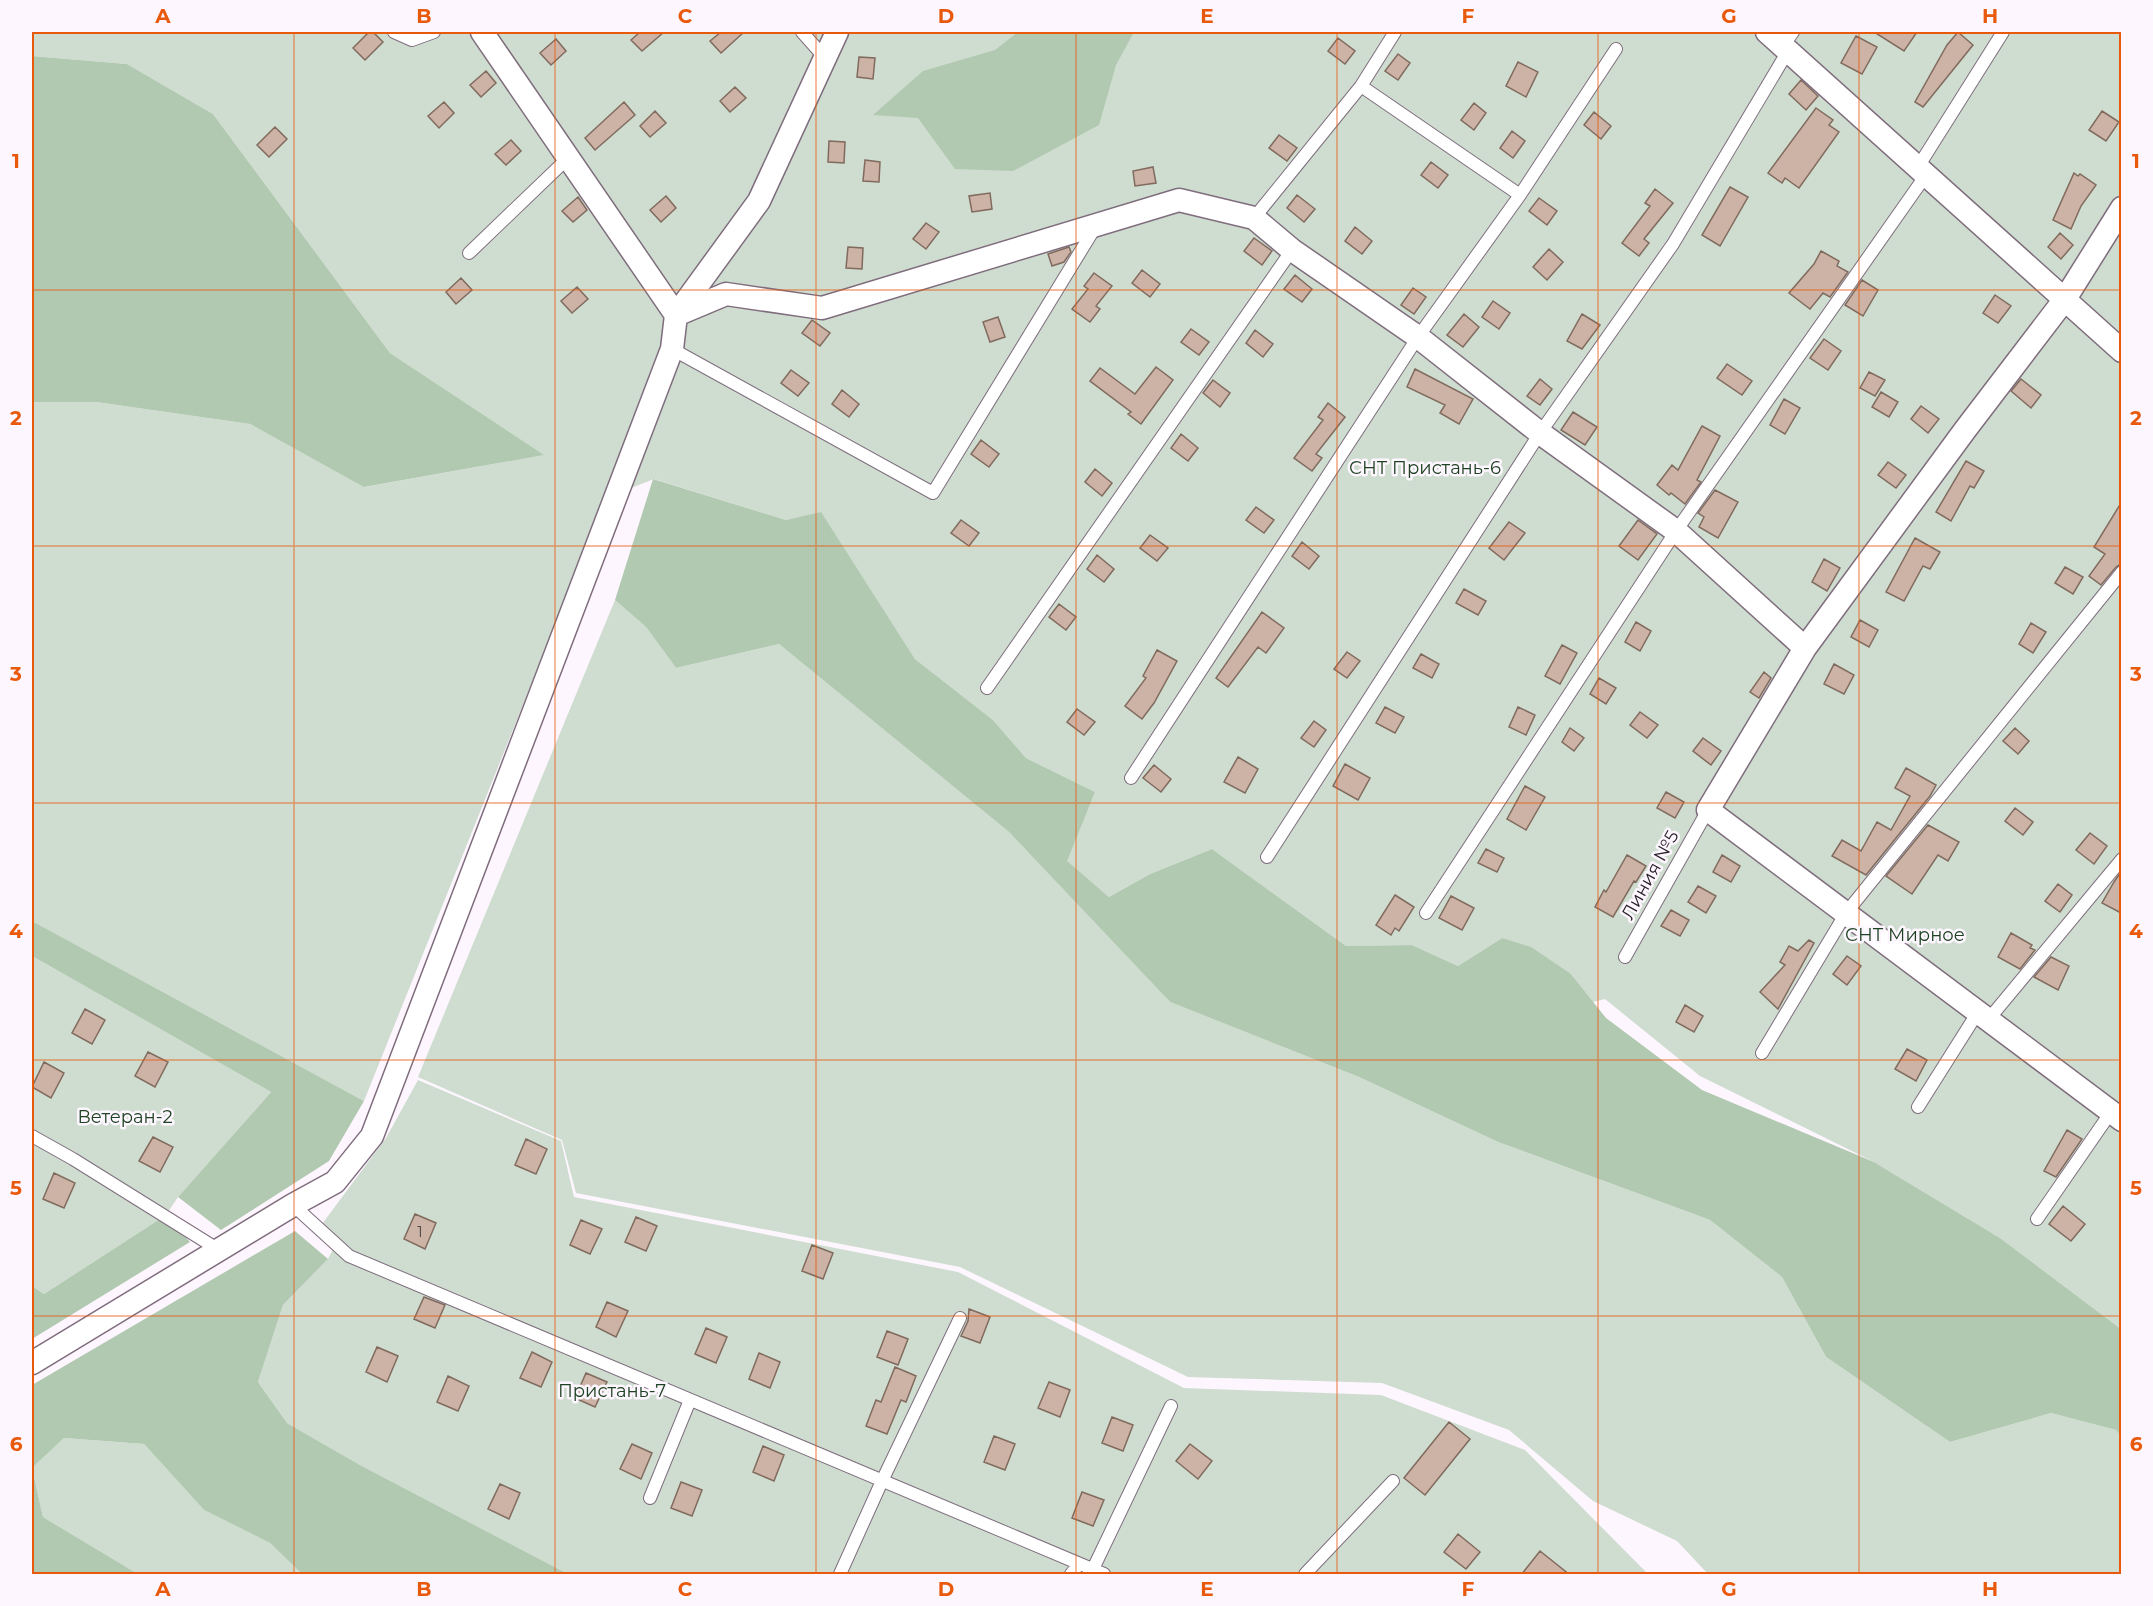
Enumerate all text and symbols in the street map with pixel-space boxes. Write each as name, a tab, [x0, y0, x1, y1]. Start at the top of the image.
text: A	[154, 4, 171, 28]
text: B	[416, 4, 432, 28]
text: C	[678, 4, 693, 28]
text: D	[938, 4, 954, 28]
text: E	[1200, 4, 1214, 28]
text: F	[1462, 4, 1475, 28]
text: G	[1721, 4, 1737, 28]
text: H	[1982, 4, 1998, 28]
text: 1	[12, 149, 20, 173]
text: 1	[2132, 149, 2140, 173]
text: 2	[10, 406, 22, 430]
text: 2	[2130, 406, 2142, 430]
park label: СНТ Пристань-6	[1349, 457, 1501, 479]
text: 3	[9, 662, 22, 686]
text: 3	[2129, 662, 2142, 686]
street label: Линия №5	[1617, 827, 1683, 923]
text: 4	[9, 919, 23, 943]
text: 4	[2129, 919, 2143, 943]
park label: СНТ Мирное	[1845, 924, 1965, 946]
park label: Ветеран-2	[77, 1106, 173, 1128]
text: 5	[10, 1176, 22, 1200]
text: 5	[2130, 1176, 2142, 1200]
house number: 1	[417, 1222, 423, 1241]
park label: Пристань-7	[558, 1380, 666, 1402]
text: 6	[10, 1432, 23, 1456]
text: 6	[2130, 1432, 2143, 1456]
text: A	[154, 1577, 171, 1601]
text: B	[416, 1577, 432, 1601]
text: C	[678, 1577, 693, 1601]
text: D	[938, 1577, 954, 1601]
text: E	[1200, 1577, 1214, 1601]
text: F	[1462, 1577, 1475, 1601]
text: G	[1721, 1577, 1737, 1601]
text: H	[1982, 1577, 1998, 1601]

